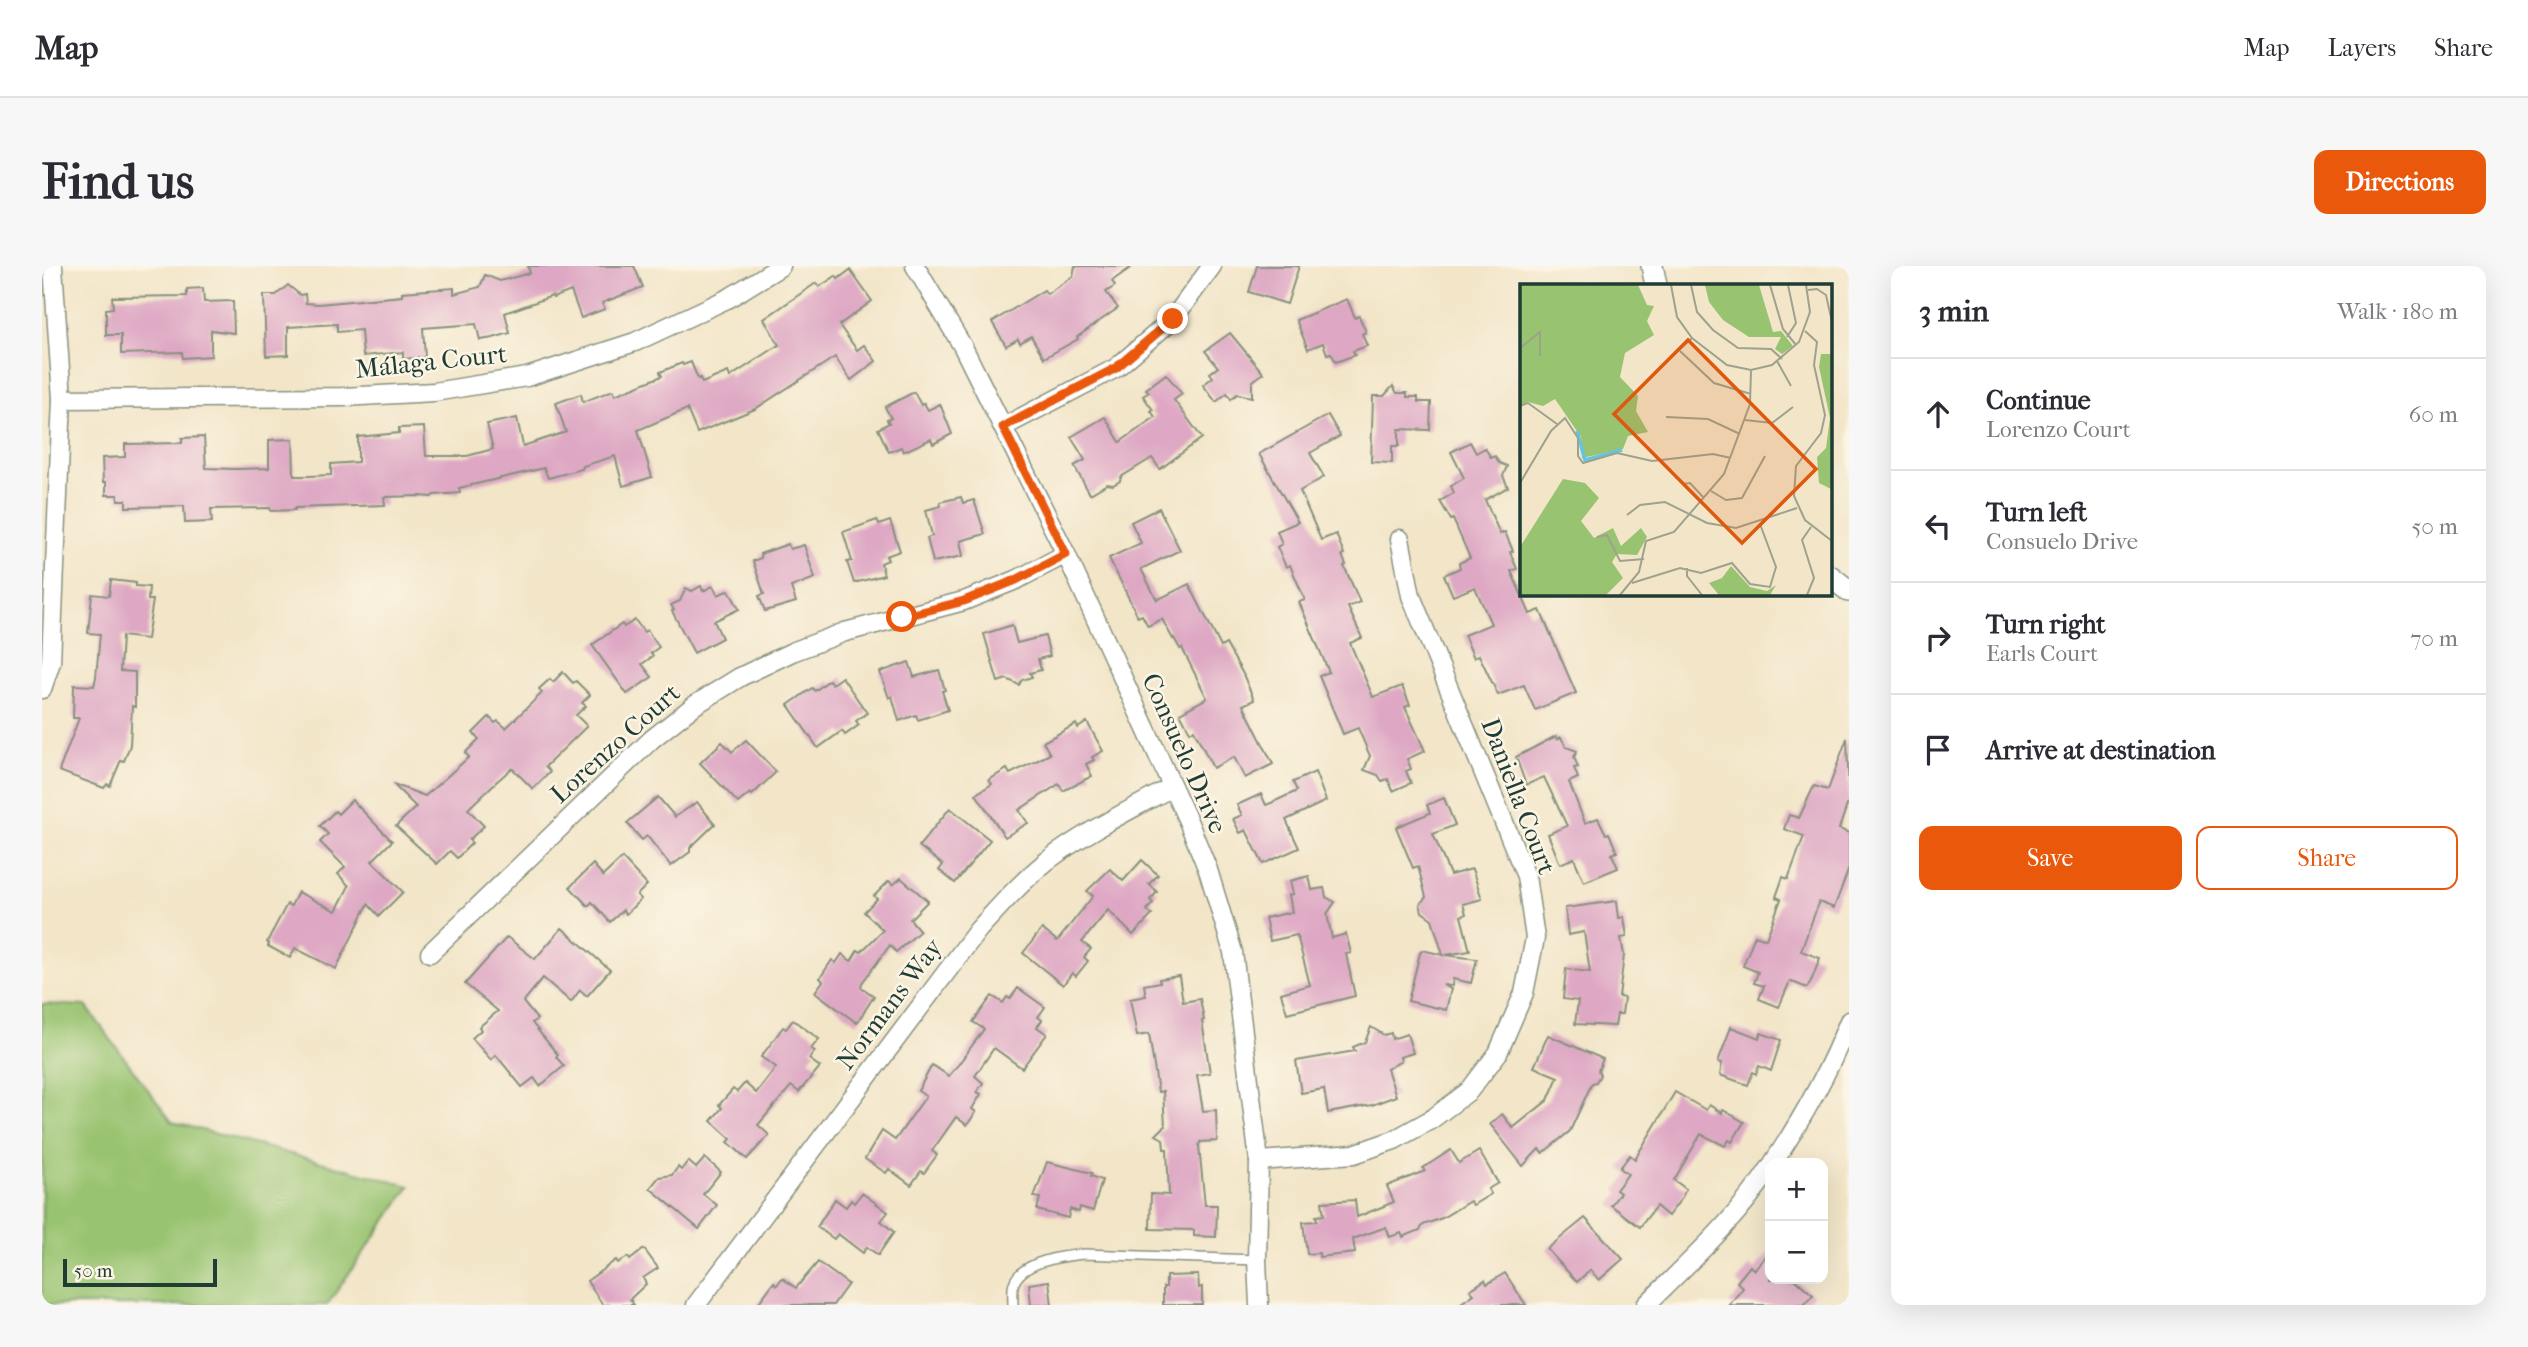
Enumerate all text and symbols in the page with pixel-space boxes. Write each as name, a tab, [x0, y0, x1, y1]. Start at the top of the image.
text: Map	[35, 29, 98, 68]
text: Map	[2244, 34, 2290, 62]
text: Layers	[2328, 34, 2396, 62]
text: Share	[2434, 34, 2493, 62]
button: Directions	[2314, 150, 2486, 214]
text: Find us	[42, 153, 194, 211]
inset map	[1520, 284, 1832, 595]
text: 3 min	[1919, 294, 1989, 329]
text: Walk · 180 m	[2337, 298, 2458, 325]
route end	[1157, 303, 1188, 334]
street label: Málaga Court	[354, 338, 509, 385]
text: Continue	[1986, 385, 2091, 416]
icon: ahead	[1919, 395, 1957, 433]
text: 60 m	[2409, 401, 2458, 428]
text: Lorenzo Court	[1986, 416, 2131, 443]
text: Turn left	[1986, 497, 2087, 528]
icon: left	[1919, 507, 1957, 545]
text: 50 m	[2411, 513, 2458, 540]
text: Consuelo Drive	[1986, 528, 2138, 555]
route start	[886, 601, 917, 632]
text: Turn right	[1986, 609, 2106, 640]
icon: right	[1919, 619, 1957, 657]
text: 70 m	[2410, 625, 2458, 652]
text: Earls Court	[1986, 640, 2098, 667]
street label: Consuelo Drive	[1135, 668, 1234, 838]
street label: Lorenzo Court	[544, 677, 687, 810]
street label: Daniella Court	[1475, 714, 1563, 879]
icon: arrive	[1919, 731, 1957, 769]
text: Arrive at destination	[1986, 735, 2216, 766]
button: Save	[1919, 826, 2182, 890]
button: Share	[2196, 826, 2458, 890]
street label: Normans Way	[830, 932, 950, 1076]
map controls	[1765, 1158, 1828, 1284]
button: +	[1765, 1158, 1828, 1221]
button: −	[1765, 1221, 1828, 1284]
scale bar	[63, 1256, 217, 1288]
text: 50 m	[74, 1260, 113, 1282]

